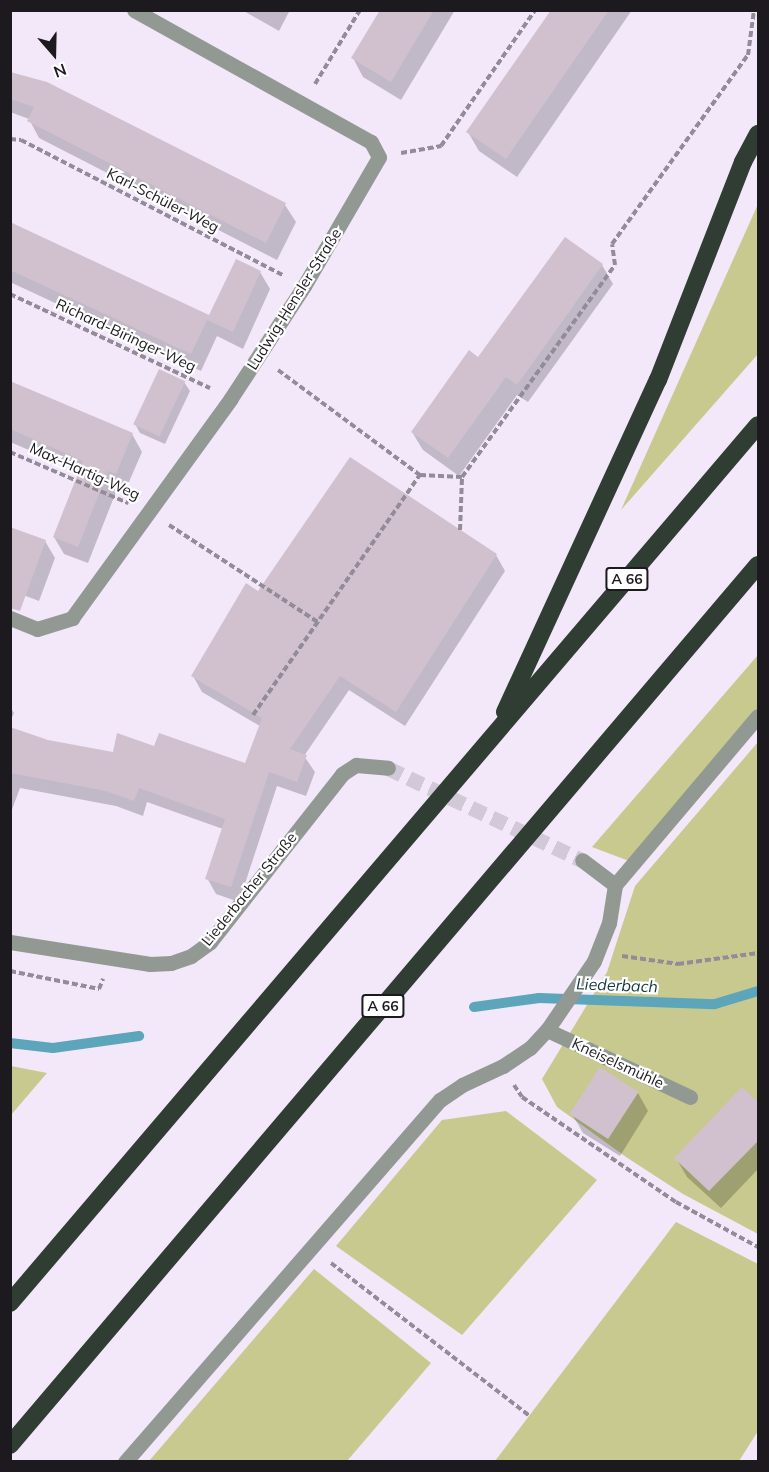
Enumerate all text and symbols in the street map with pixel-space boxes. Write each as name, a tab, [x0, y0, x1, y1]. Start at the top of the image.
north arrow	[24, 24, 84, 84]
text: N	[51, 59, 69, 82]
street label: Karl-Schüler-Weg	[104, 164, 222, 236]
street label: Ludwig-Hensler-Straße	[243, 225, 345, 373]
street label: Richard-Biringer-Weg	[53, 295, 199, 375]
street label: Max-Hartig-Weg	[27, 439, 143, 503]
road number: A 66	[604, 568, 650, 590]
street label: Liederbacher Straße	[198, 829, 300, 949]
water label: Liederbach	[576, 974, 658, 996]
road number: A 66	[360, 995, 406, 1017]
street label: Kneiselsmühle	[569, 1034, 667, 1092]

